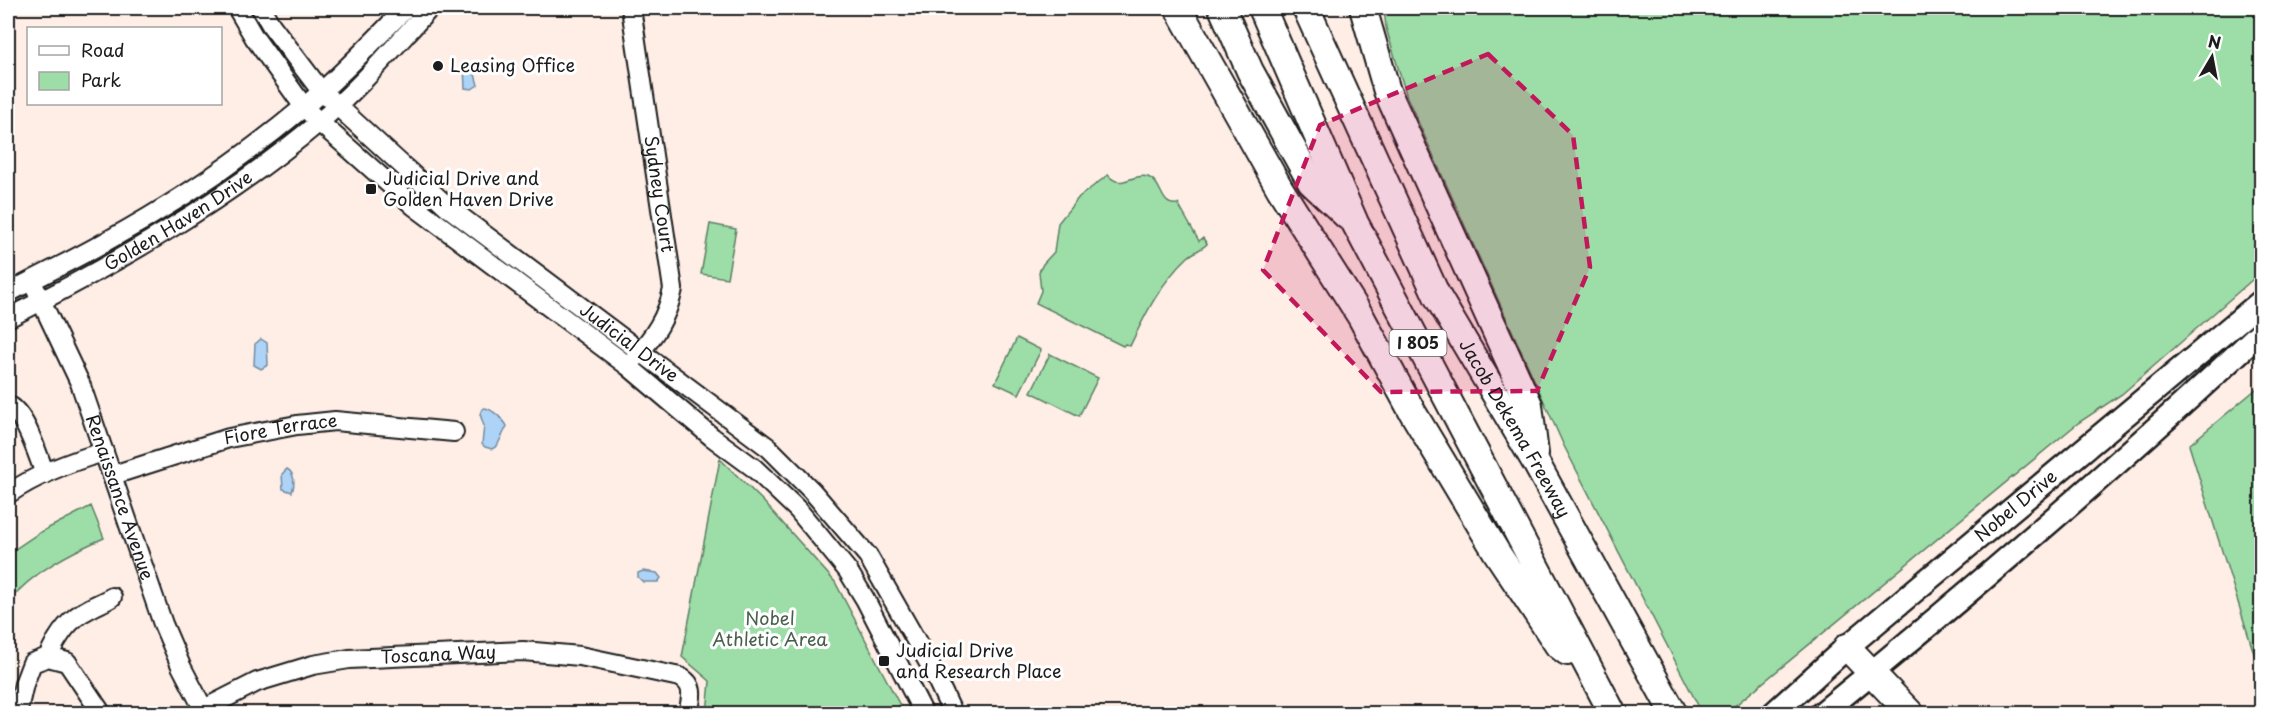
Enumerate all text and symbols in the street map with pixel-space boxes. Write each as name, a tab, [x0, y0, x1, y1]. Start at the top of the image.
legend	[27, 27, 222, 105]
north arrow	[2182, 27, 2242, 87]
text: N	[2206, 28, 2223, 54]
text: Road	[81, 36, 125, 63]
place label: Leasing Office	[450, 51, 575, 78]
marker: Leasing Office	[431, 59, 445, 73]
text: Park	[81, 66, 121, 93]
street label: Sydney Court	[638, 133, 682, 254]
street label: Golden Haven Drive	[98, 163, 257, 277]
place label: Judicial Drive and Golden Haven Drive	[383, 164, 554, 212]
marker: Judicial Drive and Golden Haven Drive	[364, 182, 378, 196]
street label: Judicial Drive	[575, 296, 685, 388]
road number: I 805	[1390, 330, 1446, 356]
street label: Jacob Dekema Freeway	[1453, 333, 1578, 522]
street label: Fiore Terrace	[221, 406, 338, 451]
street label: Renaissance Avenue	[80, 411, 162, 584]
street label: Nobel Drive	[1968, 462, 2063, 547]
park label: Nobel Athletic Area	[712, 604, 828, 652]
place label: Judicial Drive and Research Place	[896, 636, 1062, 684]
street label: Toscana Way	[380, 637, 497, 670]
marker: Judicial Drive and Research Place	[877, 654, 891, 668]

